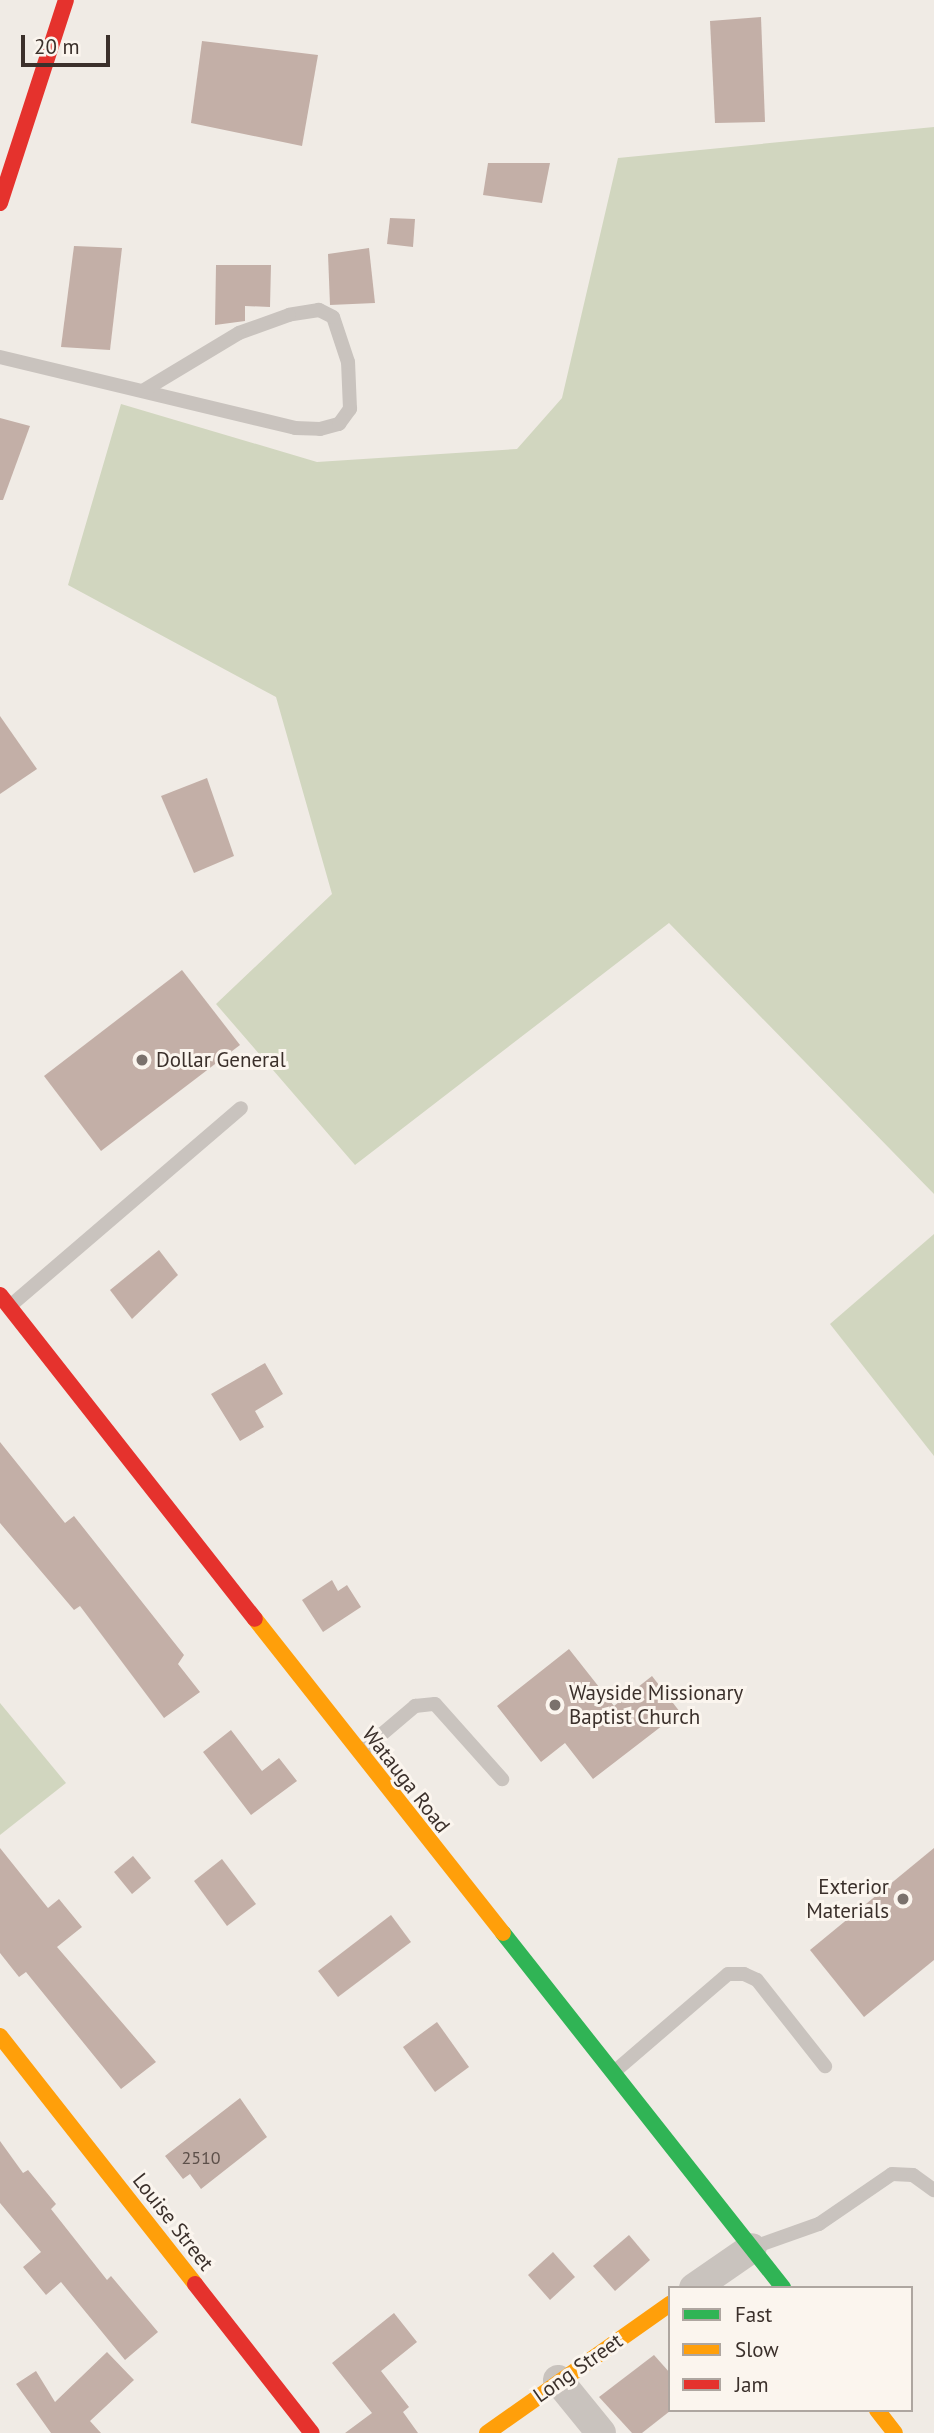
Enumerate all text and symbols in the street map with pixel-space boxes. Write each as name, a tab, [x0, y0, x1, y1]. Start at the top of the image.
scale bar	[24, 21, 114, 65]
text: 20 m	[34, 33, 80, 60]
place label: Dollar General	[156, 1047, 286, 1073]
marker: Dollar General	[134, 1052, 150, 1068]
place label: Wayside Missionary Baptist Church	[569, 1680, 743, 1730]
marker: Wayside Missionary Baptist Church	[547, 1697, 563, 1713]
street label: Watauga Road	[357, 1722, 455, 1838]
place label: Exterior Materials	[806, 1874, 889, 1924]
marker: Exterior Materials	[895, 1891, 911, 1907]
house number: 2510	[181, 2147, 221, 2169]
street label: Louise Street	[127, 2168, 219, 2276]
legend	[668, 2286, 913, 2412]
text: Fast	[735, 2301, 772, 2328]
street label: Long Street	[529, 2328, 627, 2408]
text: Slow	[735, 2336, 779, 2363]
text: Jam	[735, 2371, 769, 2398]

